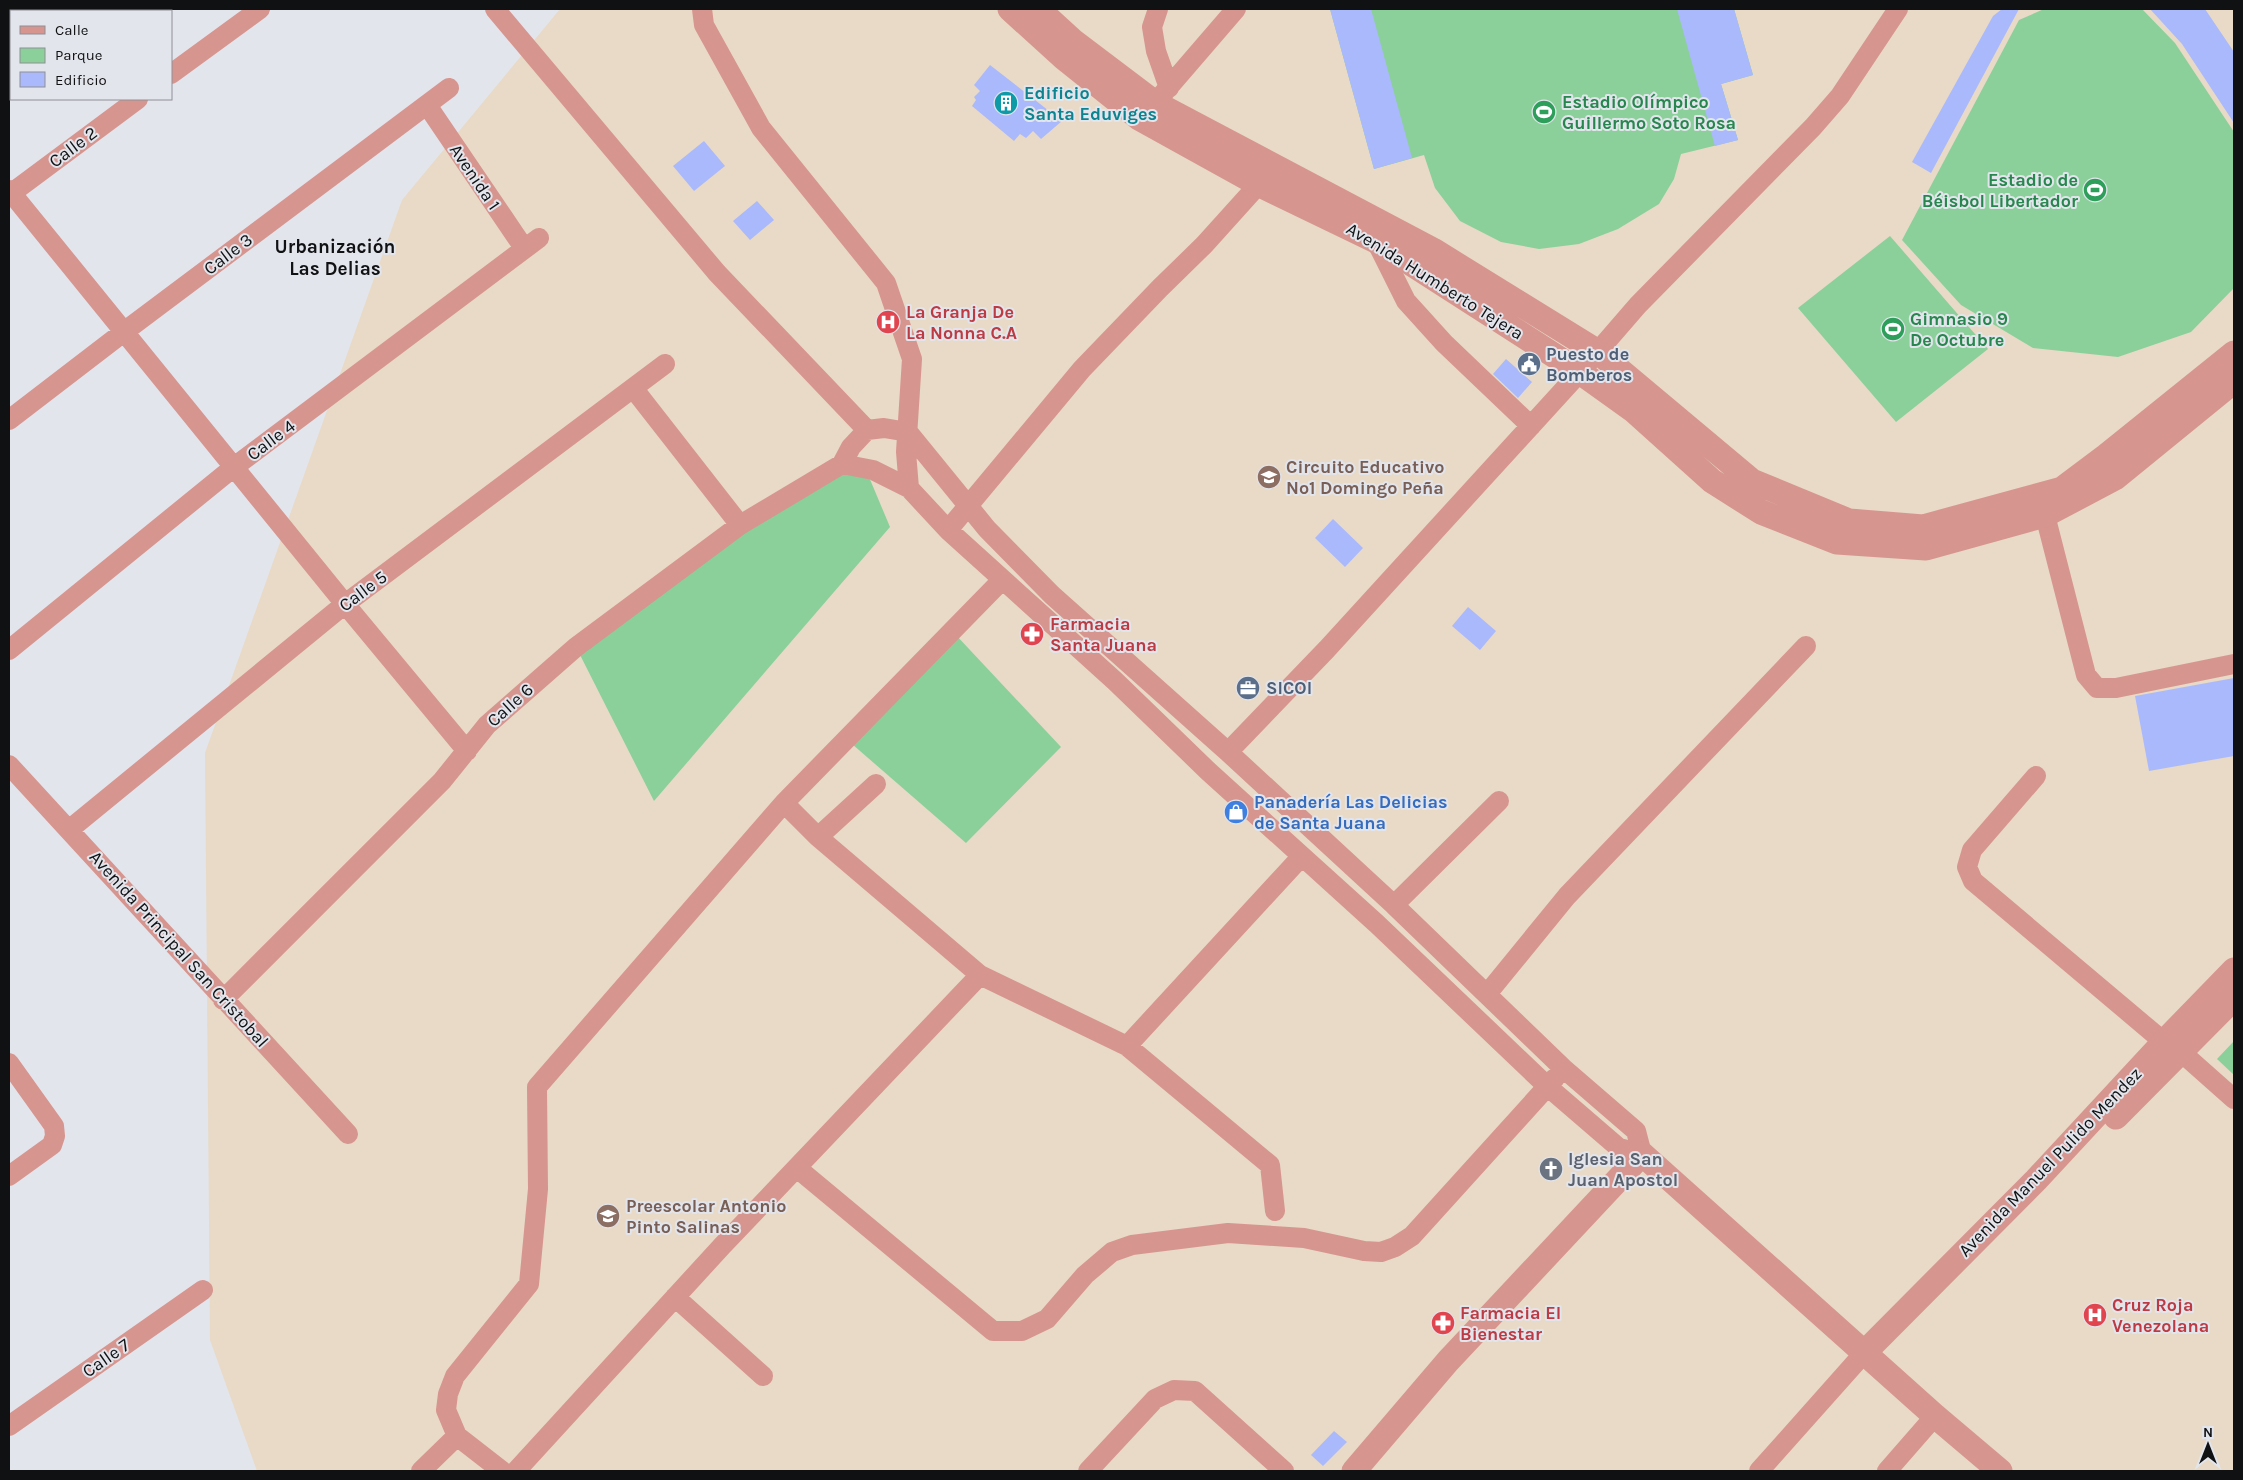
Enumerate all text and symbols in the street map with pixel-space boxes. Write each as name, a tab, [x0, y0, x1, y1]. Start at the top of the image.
legend	[10, 10, 172, 100]
text: Calle	[55, 21, 89, 39]
text: Parque	[55, 46, 103, 64]
text: Edificio	[55, 71, 107, 89]
place label: Edificio Santa Eduviges	[1024, 82, 1157, 125]
building icon: Edificio Santa Eduviges	[993, 90, 1019, 116]
place label: Estadio Olímpico Guillermo Soto Rosa	[1562, 91, 1736, 134]
sports icon: Estadio Olímpico Guillermo Soto Rosa	[1531, 99, 1557, 125]
street label: Calle 2	[44, 122, 102, 172]
street label: Avenida 1	[445, 140, 505, 214]
place label: Estadio de Béisbol Libertador	[1922, 169, 2078, 212]
sports icon: Estadio de Béisbol Libertador	[2082, 177, 2108, 203]
street label: Avenida Humberto Tejera	[1342, 217, 1528, 345]
street label: Calle 3	[199, 229, 257, 279]
district label: Urbanización Las Delias	[275, 236, 395, 280]
place label: La Granja De La Nonna C.A	[906, 301, 1017, 344]
place label: Gimnasio 9 De Octubre	[1910, 308, 2008, 351]
hospital icon: La Granja De La Nonna C.A	[875, 309, 901, 335]
sports icon: Gimnasio 9 De Octubre	[1880, 316, 1906, 342]
place label: Puesto de Bomberos	[1546, 343, 1632, 386]
public building icon: Puesto de Bomberos	[1516, 351, 1542, 377]
street label: Calle 4	[243, 415, 299, 465]
place label: Circuito Educativo Nº1 Domingo Peña	[1286, 456, 1444, 499]
school or university icon: Circuito Educativo Nº1 Domingo Peña	[1256, 464, 1282, 490]
street label: Calle 5	[335, 566, 391, 616]
place label: Farmacia Santa Juana	[1050, 613, 1157, 656]
pharmacy icon: Farmacia Santa Juana	[1019, 621, 1045, 647]
office icon: SICOI	[1235, 675, 1261, 701]
place label: SICOI	[1266, 677, 1312, 699]
street label: Calle 6	[482, 678, 538, 732]
place label: Panadería Las Delicias de Santa Juana	[1254, 791, 1448, 834]
shop icon: Panadería Las Delicias de Santa Juana	[1223, 799, 1249, 825]
street label: Avenida Principal San Cristobal	[85, 846, 273, 1052]
street label: Avenida Manuel Pulido Mendez	[1954, 1063, 2146, 1261]
place label: Iglesia San Juan Apostol	[1568, 1148, 1678, 1191]
church icon: Iglesia San Juan Apostol	[1538, 1156, 1564, 1182]
place label: Preescolar Antonio Pinto Salinas	[626, 1195, 787, 1238]
school or university icon: Preescolar Antonio Pinto Salinas	[595, 1203, 621, 1229]
place label: Cruz Roja Venezolana	[2112, 1294, 2209, 1337]
place label: Farmacia El Bienestar	[1460, 1302, 1561, 1345]
hospital icon: Cruz Roja Venezolana	[2082, 1302, 2108, 1328]
pharmacy icon: Farmacia El Bienestar	[1430, 1310, 1456, 1336]
street label: Calle 7	[78, 1333, 134, 1382]
north arrow	[2183, 1420, 2233, 1470]
text: N	[2203, 1424, 2213, 1441]

